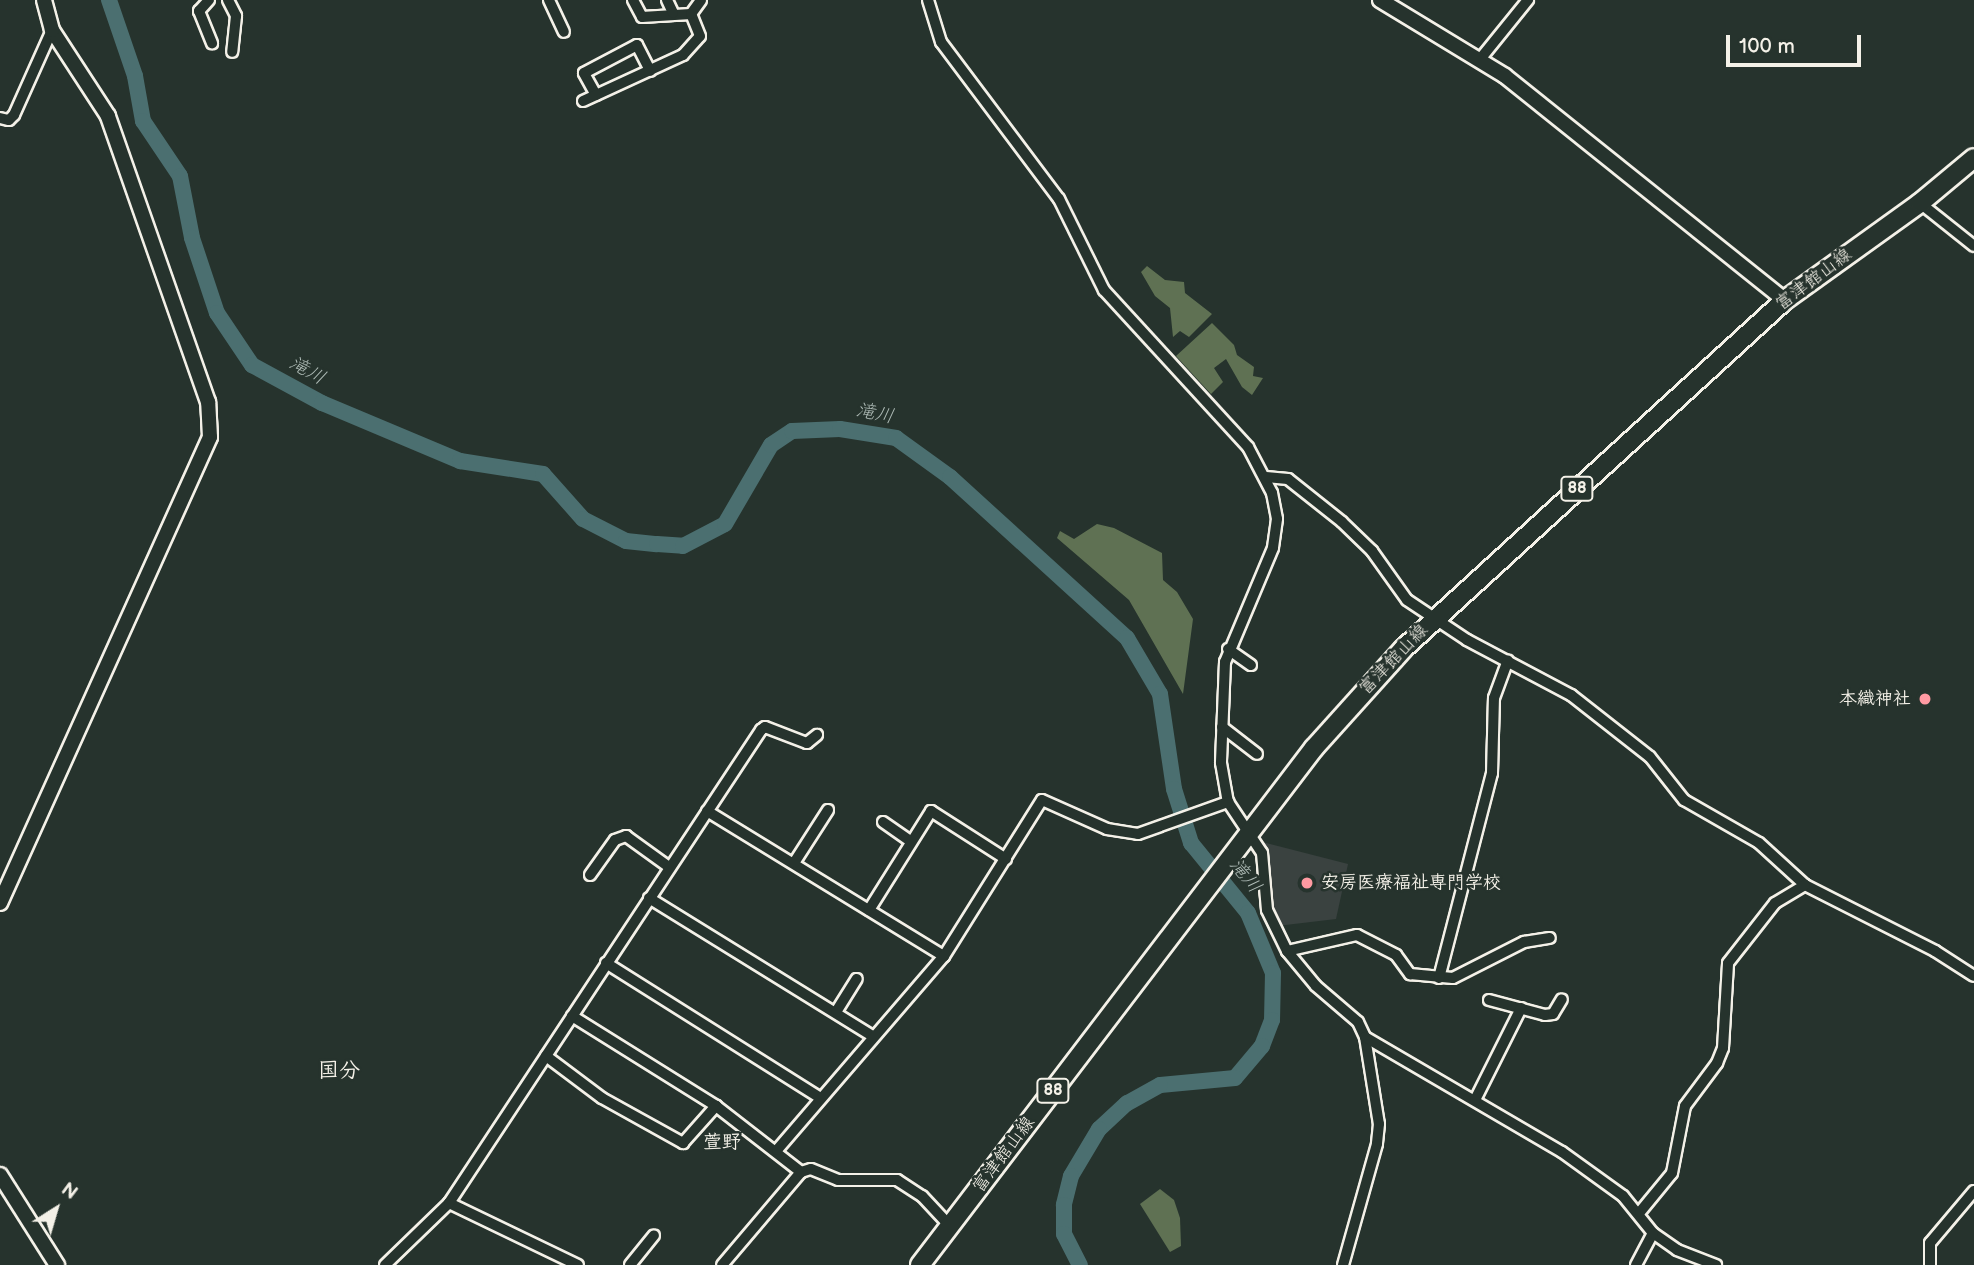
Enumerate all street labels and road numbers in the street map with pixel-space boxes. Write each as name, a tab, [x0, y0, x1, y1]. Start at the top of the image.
street label: 富津館山線	[1772, 244, 1856, 316]
road number: 88	[1560, 476, 1594, 502]
street label: 富津館山線	[1355, 620, 1433, 700]
road number: 88	[1036, 1078, 1070, 1104]
street label: 富津館山線	[968, 1113, 1040, 1197]

